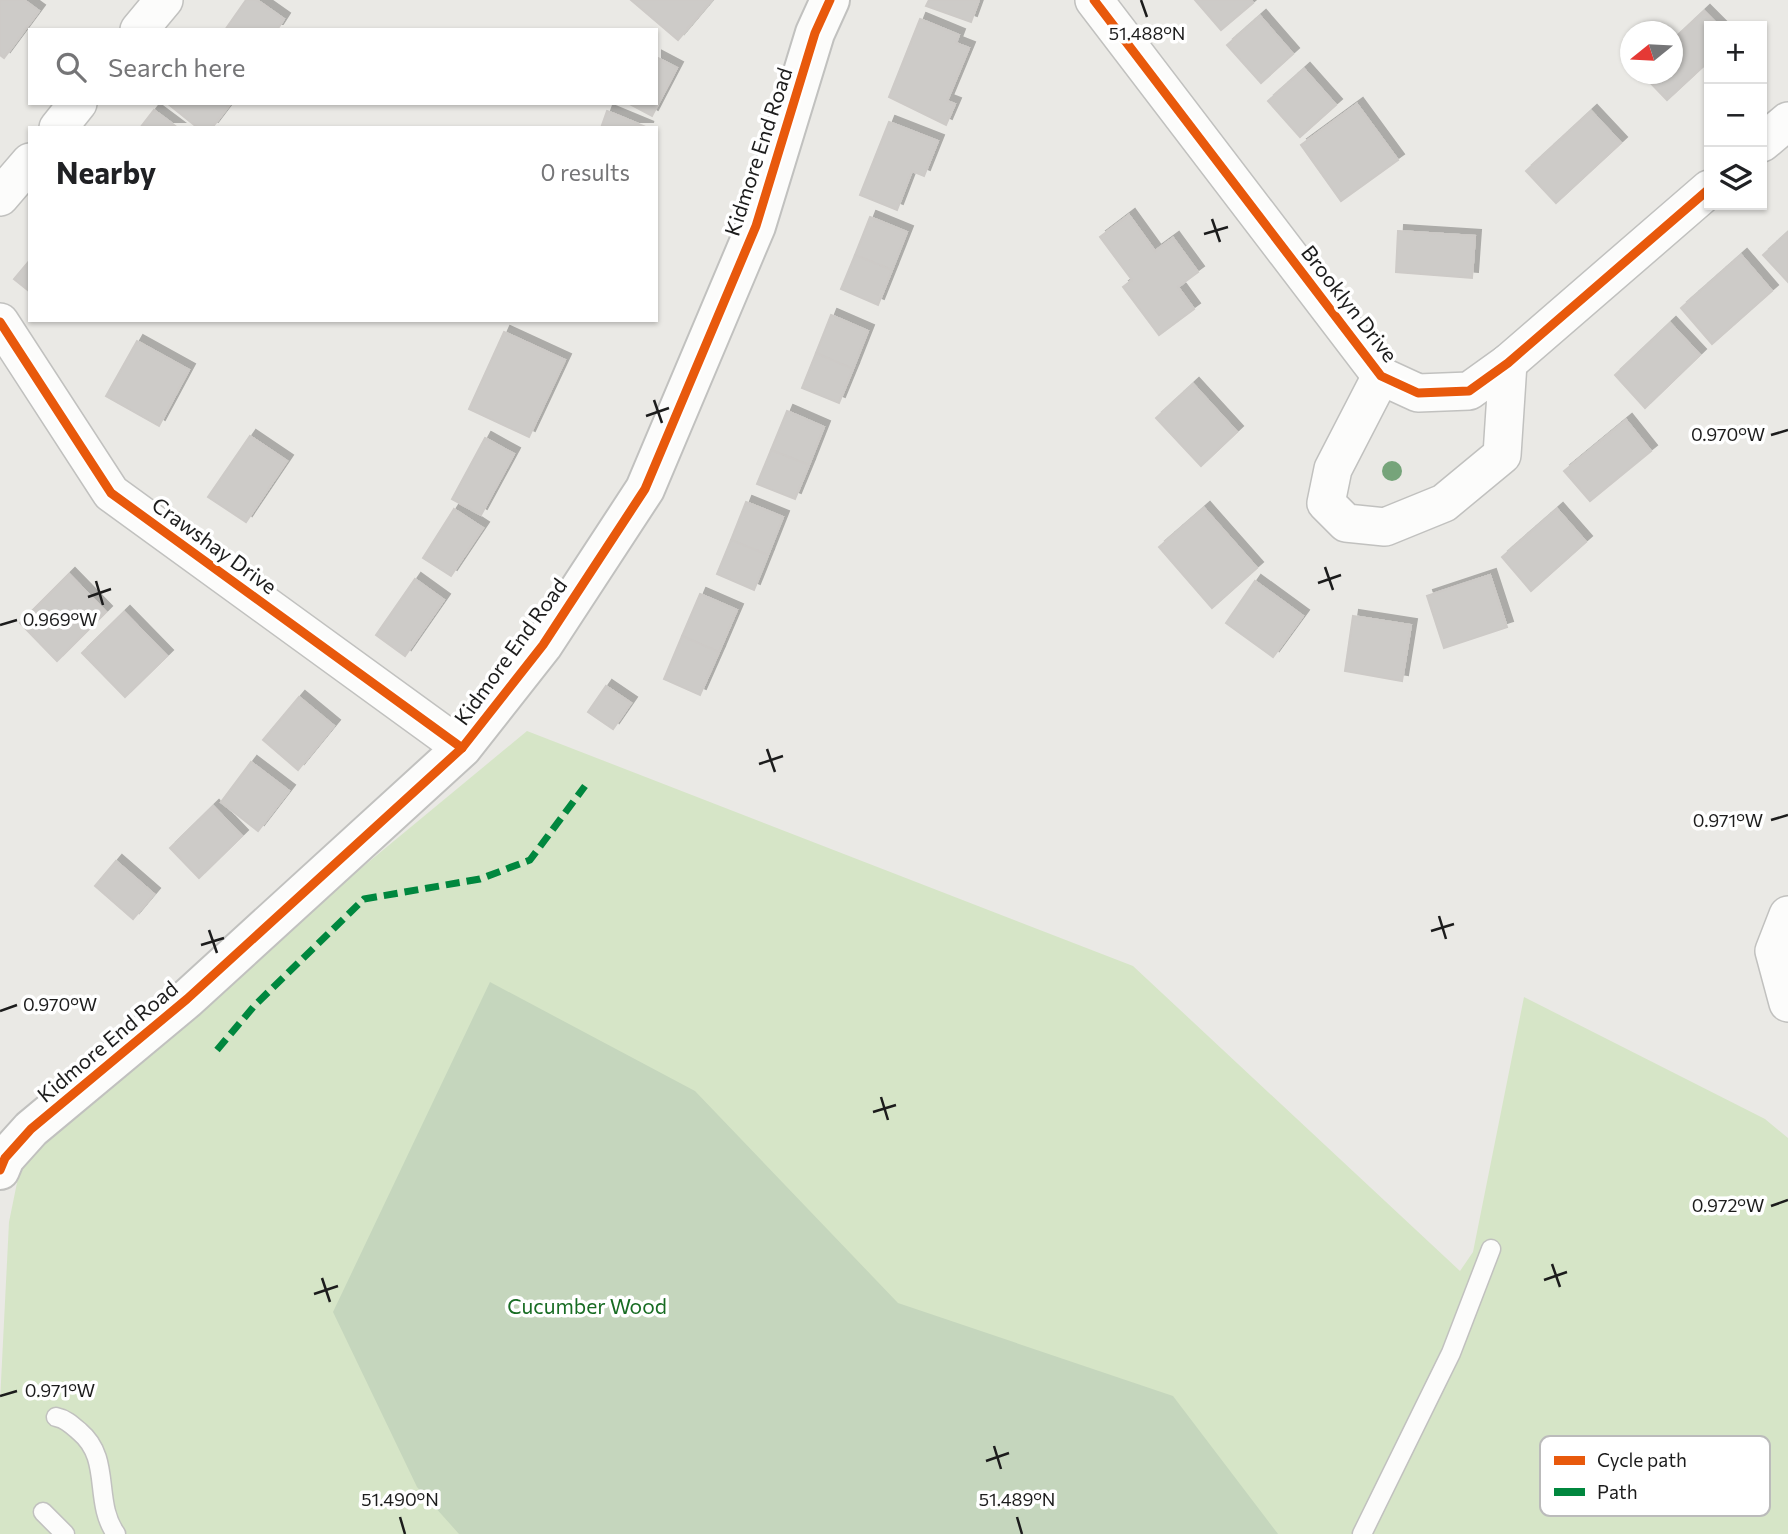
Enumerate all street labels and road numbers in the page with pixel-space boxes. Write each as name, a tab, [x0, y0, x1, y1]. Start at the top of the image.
street label: Kidmore End Road	[719, 64, 797, 239]
street label: Brooklyn Drive	[1297, 240, 1403, 366]
street label: Crawshay Drive	[148, 491, 282, 598]
street label: Kidmore End Road	[448, 573, 571, 729]
street label: Kidmore End Road	[32, 975, 182, 1107]

